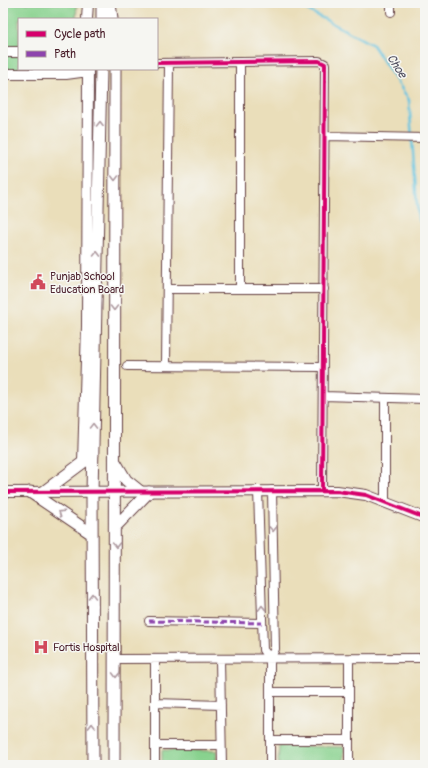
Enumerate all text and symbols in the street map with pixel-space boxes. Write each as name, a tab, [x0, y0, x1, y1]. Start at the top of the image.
legend	[18, 18, 158, 70]
text: Cycle path	[54, 27, 106, 42]
text: Path	[54, 47, 76, 62]
water label: Choe	[383, 52, 410, 82]
one-way arrow	[96, 121, 104, 127]
one-way arrow	[111, 175, 119, 181]
one-way arrow	[93, 251, 101, 257]
place label: Punjab School Education Board	[50, 270, 124, 296]
public building icon: Punjab School Education Board	[29, 273, 47, 291]
one-way arrow	[110, 305, 118, 311]
one-way arrow	[89, 423, 97, 429]
one-way arrow	[58, 510, 65, 518]
one-way arrow	[269, 526, 277, 532]
one-way arrow	[112, 542, 120, 548]
one-way arrow	[88, 593, 96, 599]
one-way arrow	[258, 605, 266, 611]
hospital icon: Fortis Hospital	[32, 638, 50, 656]
place label: Fortis Hospital	[53, 641, 120, 654]
one-way arrow	[112, 672, 120, 678]
one-way arrow	[88, 723, 96, 729]

